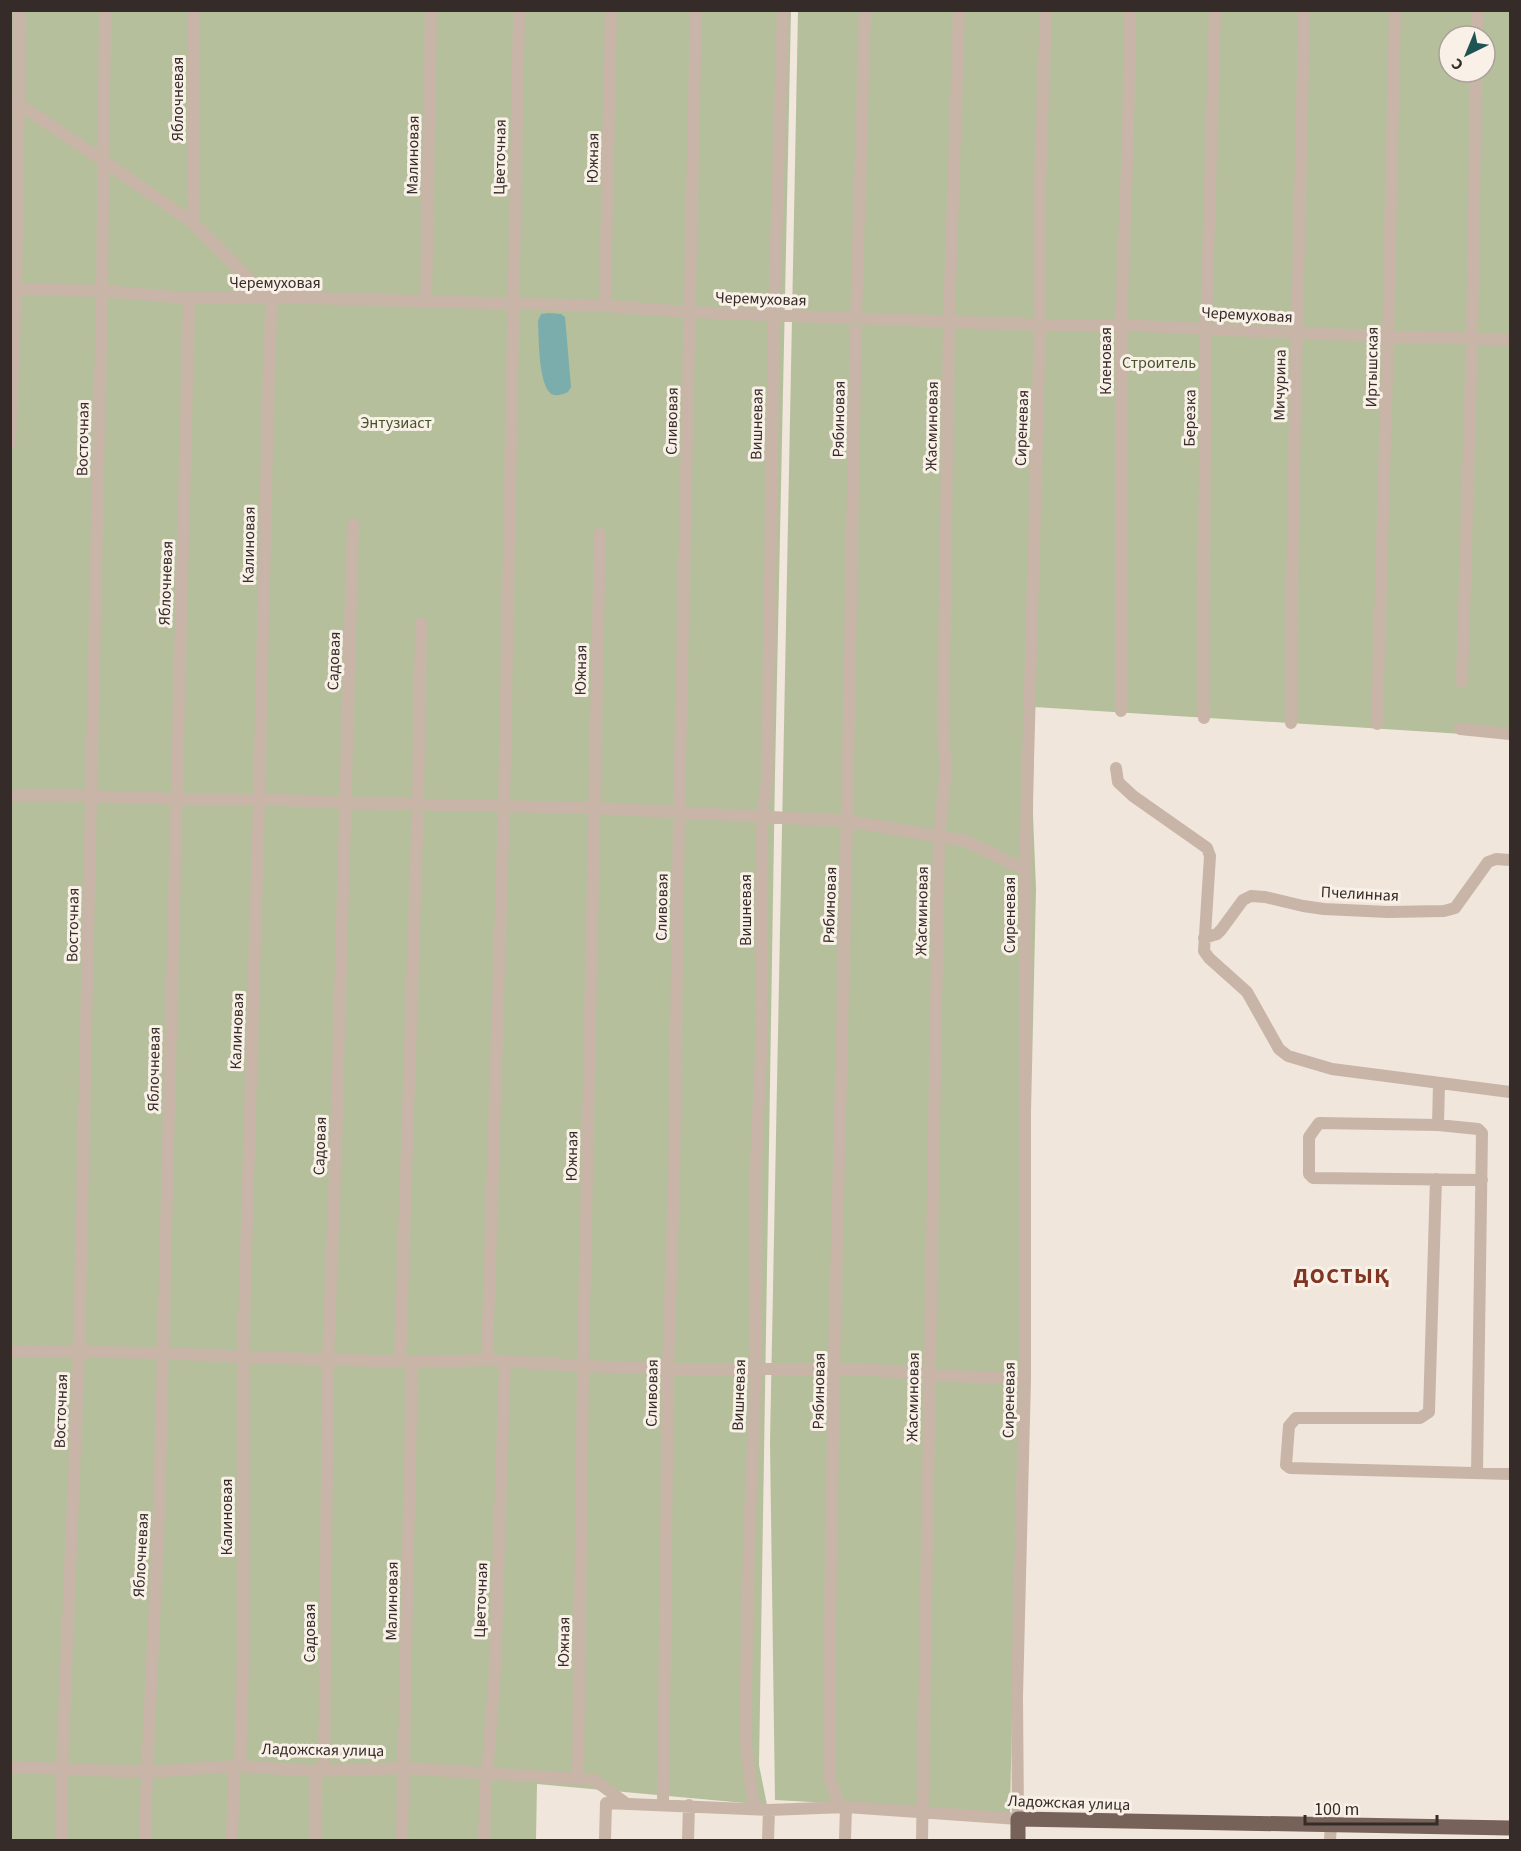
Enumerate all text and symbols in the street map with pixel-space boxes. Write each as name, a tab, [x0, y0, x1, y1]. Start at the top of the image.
north arrow	[1437, 24, 1497, 84]
text: С	[1447, 53, 1468, 75]
street label: Яблочневая	[167, 57, 189, 141]
street label: Малиновая	[401, 115, 425, 195]
street label: Цветочная	[488, 119, 512, 195]
street label: Южная	[582, 132, 604, 184]
street label: Черемуховая	[229, 272, 321, 294]
street label: Черемуховая	[715, 286, 807, 312]
street label: Черемуховая	[1201, 302, 1293, 328]
street label: Кленовая	[1095, 327, 1117, 395]
street label: Иртышская	[1360, 327, 1384, 408]
street label: Мичурина	[1268, 349, 1292, 421]
park label: Строитель	[1122, 352, 1196, 374]
street label: Рябиновая	[827, 380, 851, 458]
street label: Жасминовая	[920, 381, 944, 471]
street label: Сливовая	[660, 387, 684, 455]
street label: Вишневая	[745, 388, 769, 460]
street label: Сиреневая	[1010, 389, 1034, 467]
street label: Березка	[1179, 389, 1201, 447]
street label: Восточная	[71, 402, 95, 476]
park label: Энтузиаст	[360, 412, 432, 434]
street label: Калиновая	[237, 506, 261, 584]
street label: Яблочневая	[154, 540, 178, 626]
street label: Садовая	[322, 631, 346, 691]
street label: Южная	[570, 644, 592, 696]
street label: Рябиновая	[818, 866, 842, 944]
street label: Жасминовая	[910, 866, 934, 956]
street label: Сливовая	[650, 873, 674, 941]
street label: Вишневая	[735, 874, 757, 946]
street label: Сиреневая	[999, 877, 1021, 953]
street label: Пчелинная	[1320, 881, 1400, 907]
street label: Восточная	[61, 888, 85, 962]
street label: Калиновая	[225, 992, 249, 1070]
street label: Яблочневая	[142, 1027, 166, 1111]
street label: Садовая	[308, 1116, 332, 1176]
street label: Южная	[561, 1130, 583, 1182]
district label: ДОСТЫҚ	[1294, 1260, 1390, 1292]
street label: Рябиновая	[807, 1352, 831, 1430]
street label: Жасминовая	[901, 1352, 925, 1442]
street label: Сливовая	[640, 1359, 664, 1427]
street label: Вишневая	[727, 1359, 751, 1431]
street label: Сиреневая	[997, 1362, 1021, 1438]
street label: Восточная	[49, 1373, 73, 1449]
street label: Калиновая	[216, 1479, 238, 1555]
street label: Яблочневая	[128, 1512, 154, 1598]
street label: Малиновая	[380, 1561, 404, 1641]
street label: Цветочная	[469, 1562, 493, 1638]
street label: Садовая	[299, 1604, 321, 1662]
street label: Южная	[553, 1616, 575, 1668]
street label: Ладожская улица	[262, 1738, 384, 1762]
scale bar	[1305, 1788, 1437, 1826]
street label: Ладожская улица	[1007, 1790, 1131, 1816]
text: 100 m	[1314, 1797, 1359, 1822]

